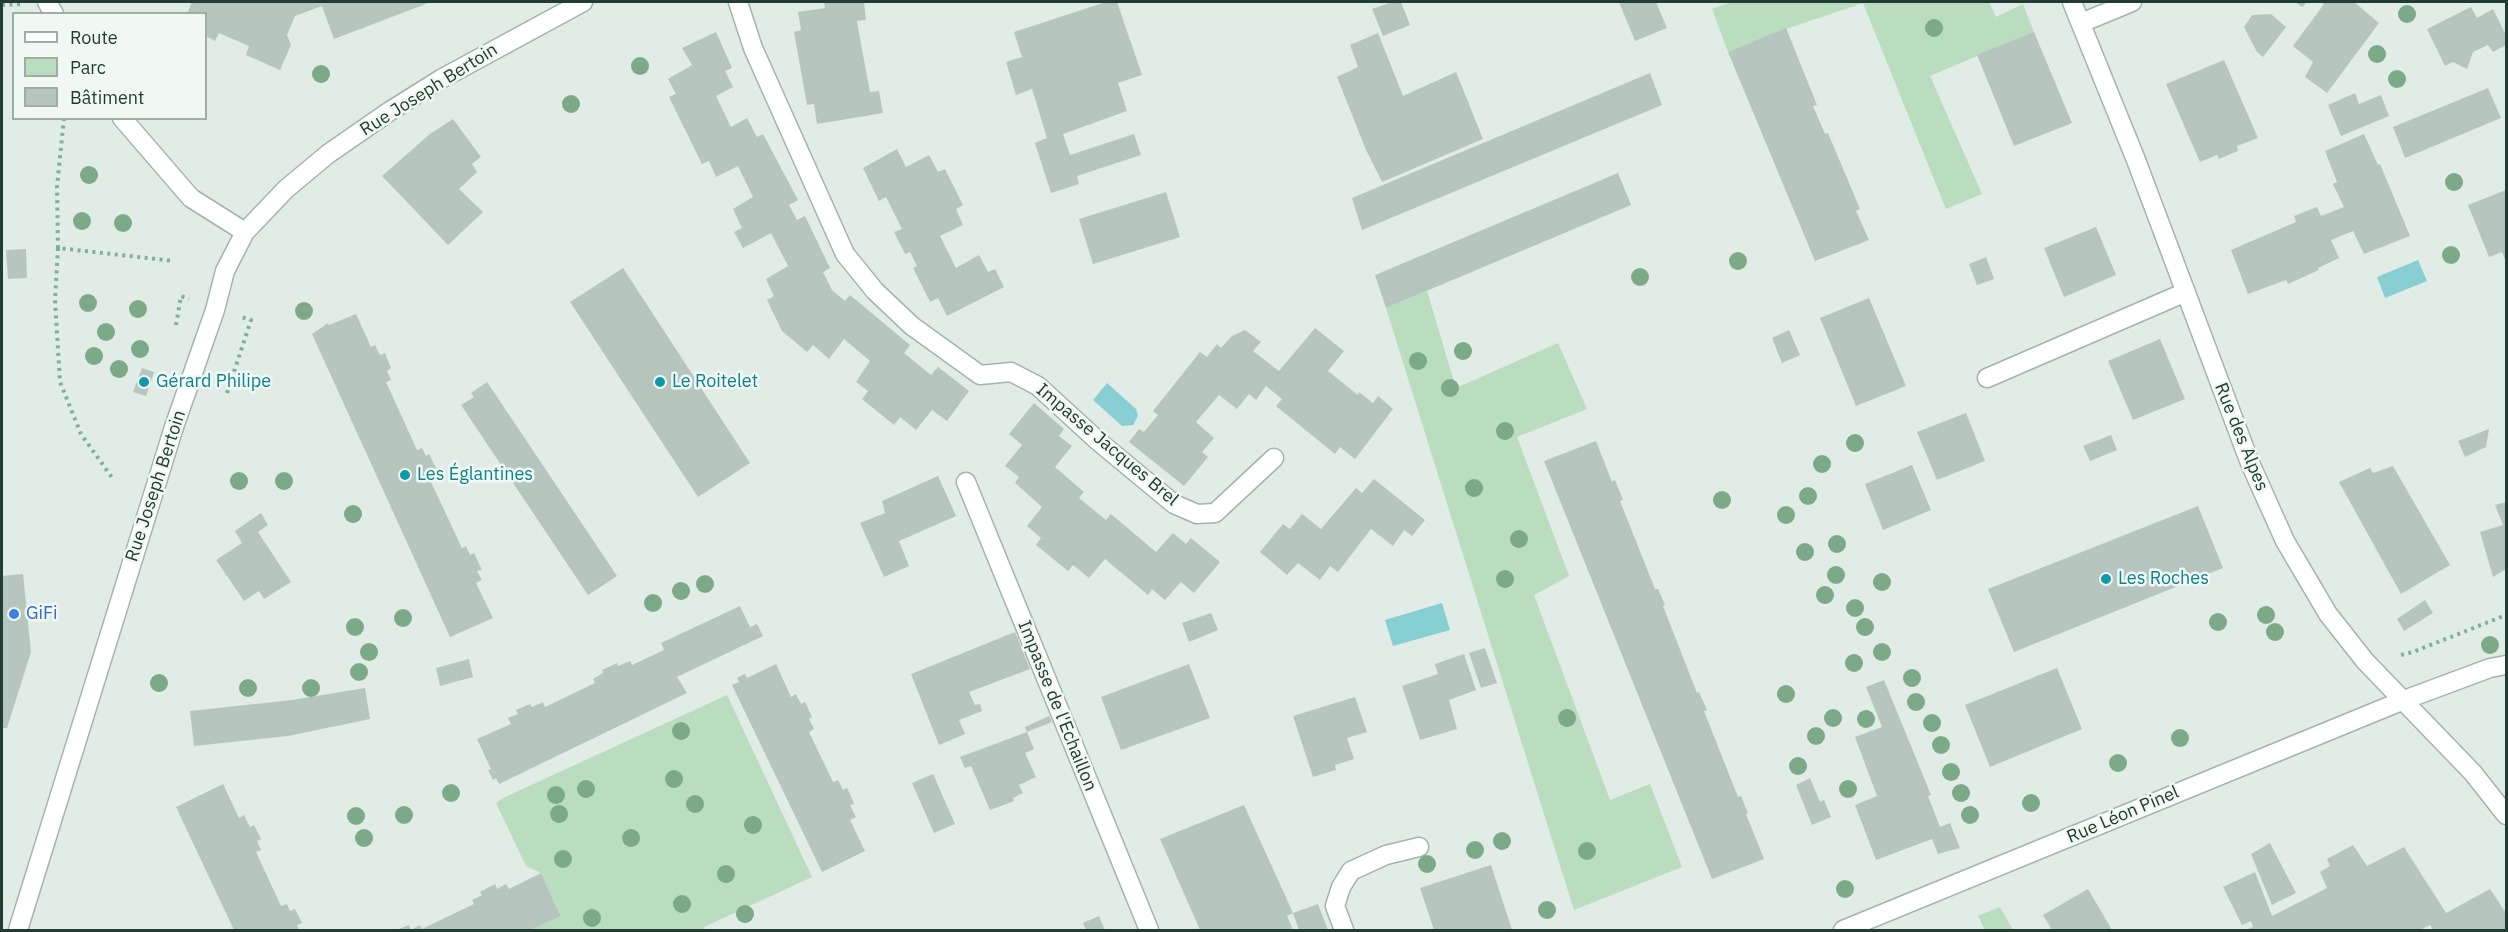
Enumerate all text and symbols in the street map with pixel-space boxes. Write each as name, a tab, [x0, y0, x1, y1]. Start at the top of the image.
legend	[12, 12, 207, 120]
text: Route	[70, 26, 118, 49]
street label: Rue Joseph Bertoin	[356, 39, 502, 141]
text: Parc	[70, 56, 106, 79]
text: Bâtiment	[70, 86, 144, 109]
place label: Gérard Philipe	[156, 371, 271, 393]
place label: Le Roitelet	[672, 371, 758, 393]
marker: Gérard Philipe	[137, 375, 151, 389]
marker: Le Roitelet	[653, 375, 667, 389]
street label: Impasse Jacques Brel	[1032, 379, 1182, 511]
street label: Rue des Alpes	[2209, 380, 2273, 494]
street label: Rue Joseph Bertoin	[121, 408, 191, 564]
place label: Les Églantines	[417, 464, 533, 486]
marker: Les Églantines	[398, 468, 412, 482]
place label: Les Roches	[2118, 568, 2209, 590]
marker: Les Roches	[2099, 572, 2113, 586]
place label: GiFi	[26, 603, 58, 625]
marker: GiFi	[7, 607, 21, 621]
street label: Impasse de l'Echaillon	[1013, 618, 1101, 794]
street label: Rue Léon Pinel	[2064, 782, 2182, 848]

